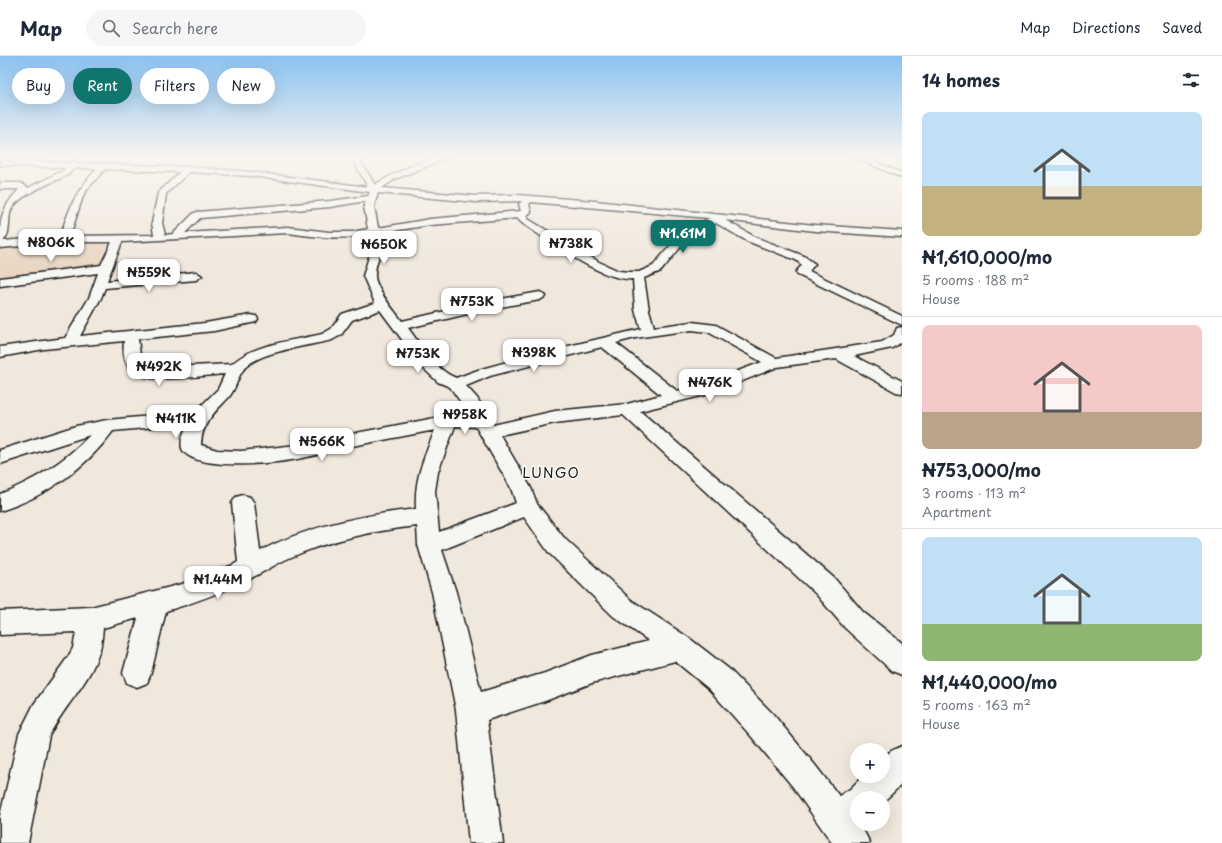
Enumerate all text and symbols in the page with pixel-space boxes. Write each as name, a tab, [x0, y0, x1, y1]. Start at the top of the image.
search box	[86, 10, 366, 46]
text: Map	[20, 14, 62, 42]
text: Search here	[132, 16, 218, 39]
icon: search	[100, 17, 122, 39]
text: Map	[1020, 17, 1050, 38]
text: Directions	[1072, 17, 1140, 38]
text: Saved	[1162, 17, 1202, 38]
text: 14 homes	[922, 67, 1000, 93]
chip: Buy	[12, 68, 65, 104]
chip: Rent	[73, 68, 132, 104]
chip: Filters	[140, 68, 209, 104]
chip: New	[217, 68, 275, 104]
icon: filters	[1180, 69, 1202, 91]
icon: home	[1026, 138, 1098, 210]
pin: ₦1.61M	[650, 220, 716, 254]
text: ₦1.61M	[660, 223, 706, 242]
pin: ₦806K	[23, 229, 79, 263]
pin: ₦738K	[543, 230, 599, 264]
pin: ₦650K	[356, 231, 412, 265]
text: ₦806K	[27, 232, 75, 251]
text: ₦738K	[549, 233, 593, 252]
text: ₦650K	[361, 234, 407, 253]
text: ₦1,610,000/mo	[922, 244, 1052, 270]
pin: ₦559K	[121, 259, 177, 293]
text: ₦559K	[127, 262, 171, 281]
text: 5 rooms · 188 m²	[922, 270, 1030, 289]
pin: ₦753K	[444, 288, 500, 322]
text: House	[922, 289, 960, 308]
text: ₦753K	[450, 291, 494, 310]
pin: ₦398K	[506, 339, 562, 373]
pin: ₦753K	[390, 340, 446, 374]
text: ₦398K	[512, 342, 556, 361]
text: ₦753K	[396, 343, 440, 362]
icon: home	[1026, 351, 1098, 423]
pin: ₦492K	[131, 353, 187, 387]
text: ₦492K	[136, 356, 182, 375]
pin: ₦476K	[682, 369, 738, 403]
text: ₦476K	[688, 372, 732, 391]
pin: ₦958K	[437, 401, 493, 435]
text: ₦958K	[443, 404, 487, 423]
pin: ₦411K	[148, 405, 204, 439]
text: ₦411K	[156, 408, 196, 427]
pin: ₦566K	[294, 428, 350, 462]
text: ₦566K	[299, 431, 345, 450]
text: ₦753,000/mo	[922, 457, 1041, 483]
district label: LUNGO	[522, 462, 580, 483]
text: 3 rooms · 113 m²	[922, 483, 1026, 502]
text: Apartment	[922, 502, 991, 521]
icon: home	[1026, 563, 1098, 635]
pin: ₦1.44M	[185, 566, 251, 600]
text: ₦1.44M	[193, 569, 243, 588]
text: ₦1,440,000/mo	[922, 669, 1057, 695]
text: 5 rooms · 163 m²	[922, 695, 1031, 714]
text: House	[922, 714, 960, 733]
map controls	[850, 743, 890, 831]
button: +	[850, 743, 890, 783]
button: −	[850, 791, 890, 831]

